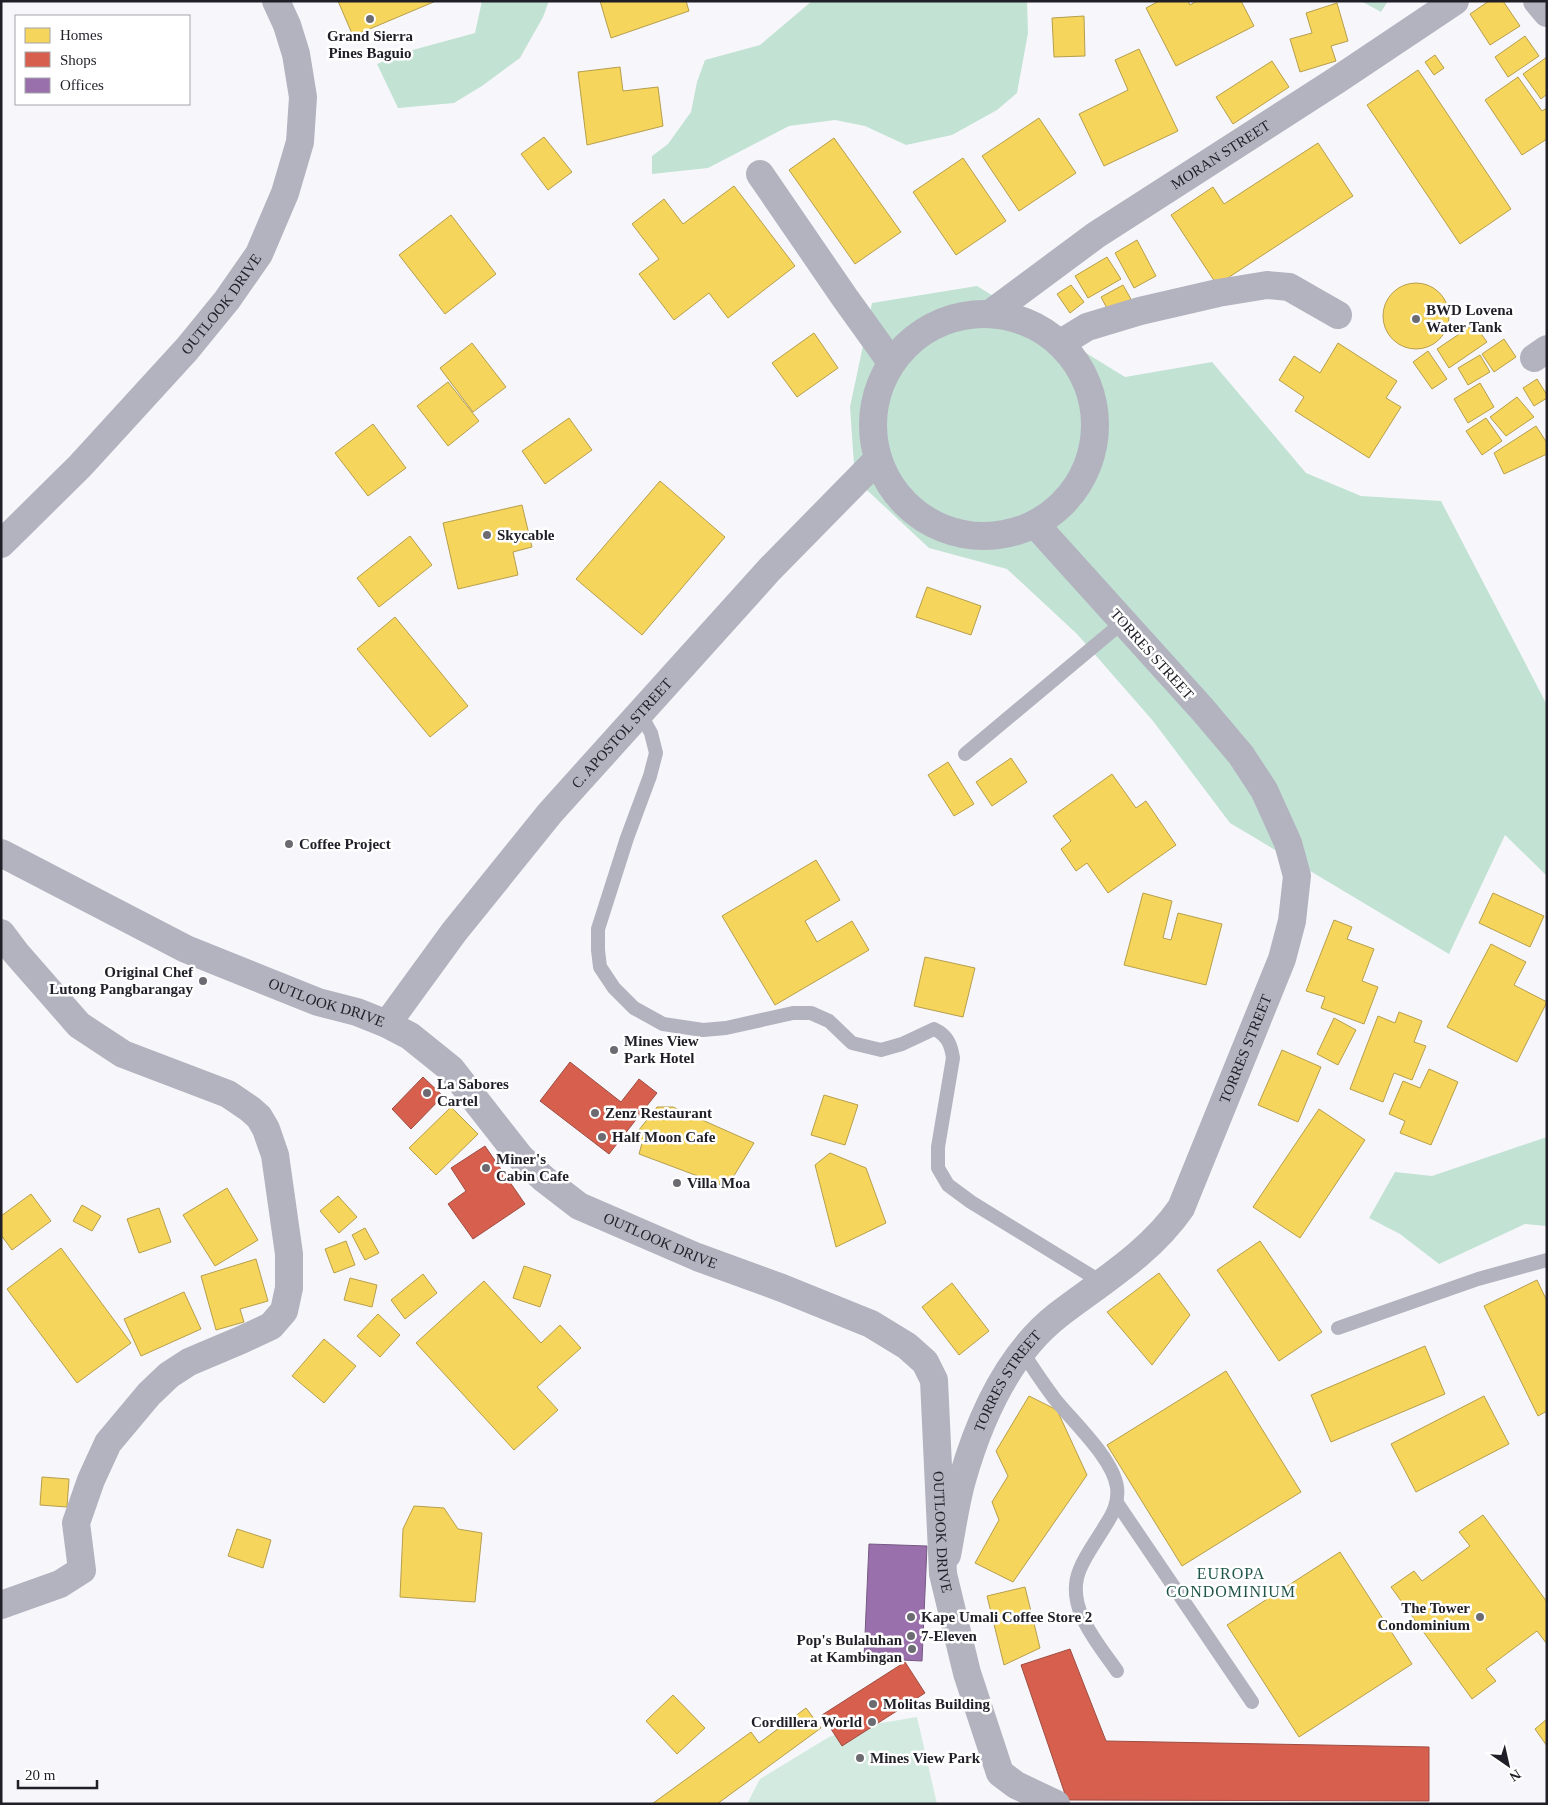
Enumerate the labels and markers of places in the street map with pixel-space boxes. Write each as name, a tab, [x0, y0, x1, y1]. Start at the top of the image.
marker: Grand Sierra Pines Baguio	[364, 13, 376, 25]
place label: Grand Sierra Pines Baguio	[327, 28, 414, 61]
place label: BWD Lovena Water Tank	[1426, 302, 1514, 335]
marker: BWD Lovena Water Tank	[1410, 313, 1422, 325]
place label: Skycable	[497, 527, 555, 543]
marker: Skycable	[481, 529, 493, 541]
place label: Coffee Project	[299, 836, 391, 852]
marker: Coffee Project	[283, 838, 295, 850]
place label: Original Chef Lutong Pangbarangay	[49, 964, 194, 997]
marker: Original Chef Lutong Pangbarangay	[197, 975, 209, 987]
place label: Mines View Park Hotel	[624, 1033, 699, 1066]
marker: Mines View Park Hotel	[608, 1044, 620, 1056]
place label: La Sabores Cartel	[437, 1076, 509, 1109]
marker: La Sabores Cartel	[421, 1087, 433, 1099]
place label: Zenz Restaurant	[605, 1105, 712, 1121]
marker: Zenz Restaurant	[589, 1107, 601, 1119]
place label: Half Moon Cafe	[612, 1129, 716, 1145]
marker: Half Moon Cafe	[596, 1131, 608, 1143]
place label: Miner's Cabin Cafe	[496, 1151, 569, 1184]
marker: Miner's Cabin Cafe	[480, 1162, 492, 1174]
place label: Villa Moa	[687, 1175, 751, 1191]
marker: Villa Moa	[671, 1177, 683, 1189]
place label: The Tower Condominium	[1377, 1600, 1471, 1633]
place label: Kape Umali Coffee Store 2	[921, 1609, 1092, 1625]
marker: Kape Umali Coffee Store 2	[905, 1611, 917, 1623]
marker: The Tower Condominium	[1474, 1611, 1486, 1623]
place label: 7-Eleven	[921, 1628, 977, 1644]
marker: 7-Eleven	[905, 1630, 917, 1642]
place label: Pop's Bulaluhan at Kambingan	[797, 1632, 903, 1665]
marker: Pop's Bulaluhan at Kambingan	[906, 1643, 918, 1655]
place label: Molitas Building	[883, 1696, 991, 1712]
marker: Molitas Building	[867, 1698, 879, 1710]
place label: Cordillera World	[751, 1714, 863, 1730]
marker: Cordillera World	[866, 1716, 878, 1728]
place label: Mines View Park	[870, 1750, 981, 1766]
marker: Mines View Park	[854, 1752, 866, 1764]

